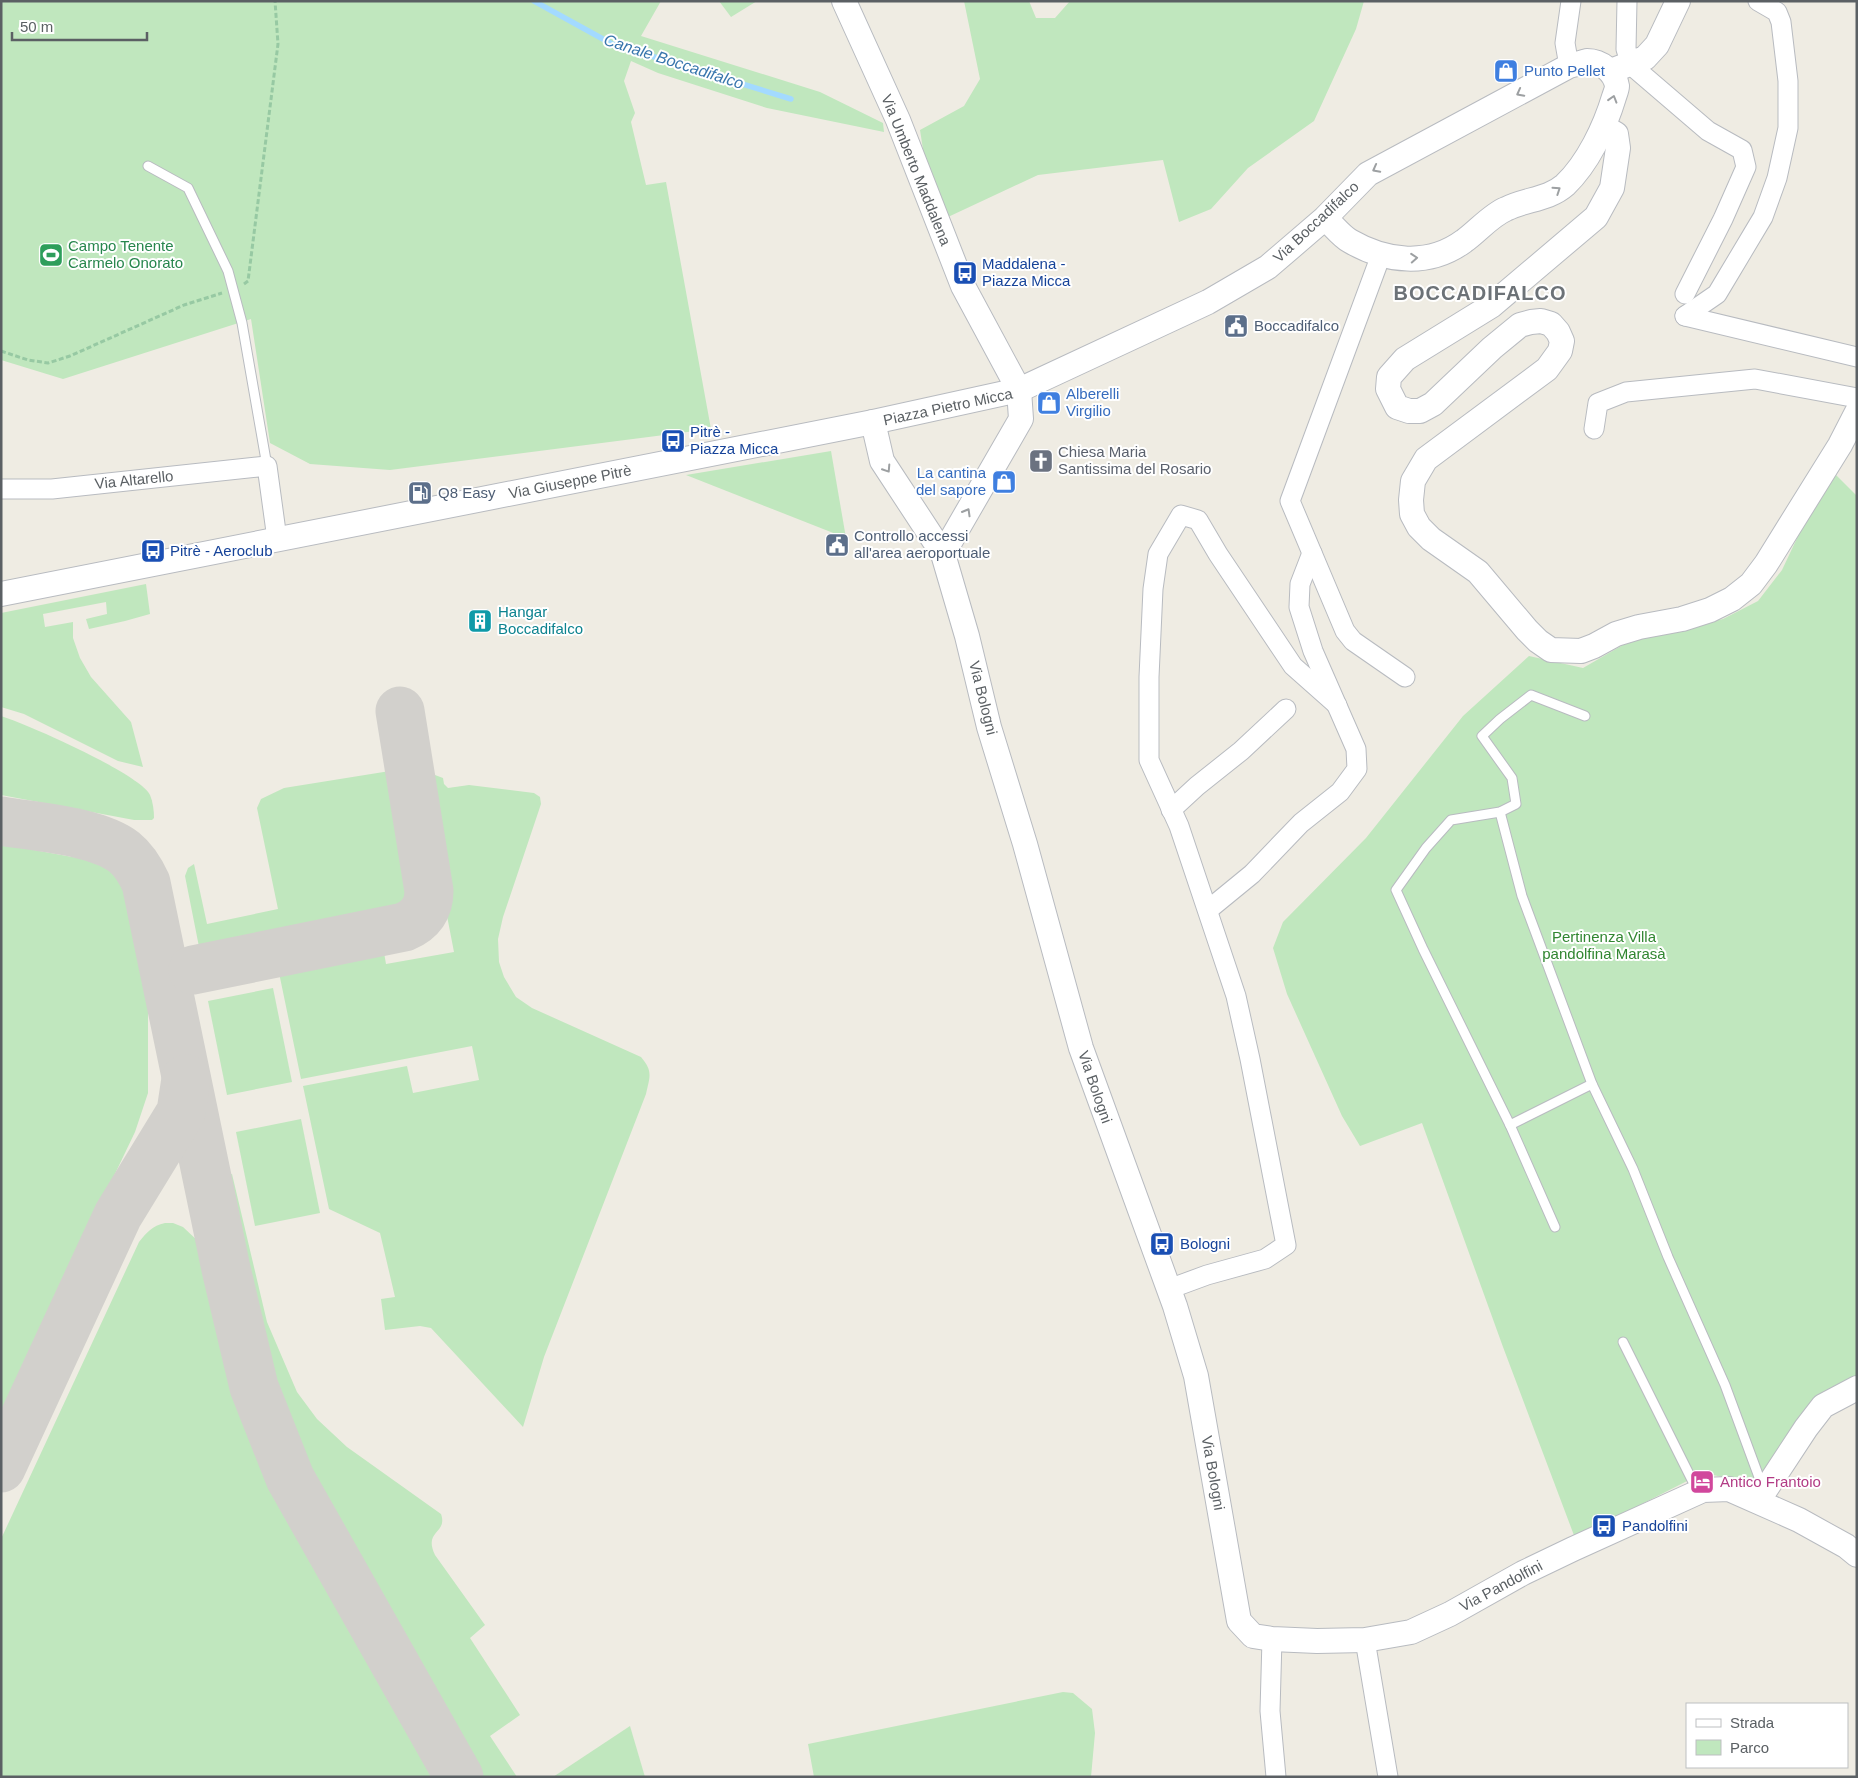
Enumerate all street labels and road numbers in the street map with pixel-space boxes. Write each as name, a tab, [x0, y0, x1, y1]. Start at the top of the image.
street label: Via Umberto Maddalena	[878, 92, 955, 248]
street label: Via Boccadifalco	[1269, 178, 1362, 266]
street label: Piazza Pietro Micca	[882, 384, 1015, 429]
street label: Via Giuseppe Pitrè	[507, 461, 633, 502]
street label: Via Altarello	[94, 467, 174, 492]
street label: Via Bologni	[966, 659, 1001, 737]
street label: Via Bologni	[1075, 1048, 1116, 1125]
street label: Via Bologni	[1199, 1434, 1228, 1512]
street label: Via Pandolfini	[1456, 1557, 1545, 1615]

